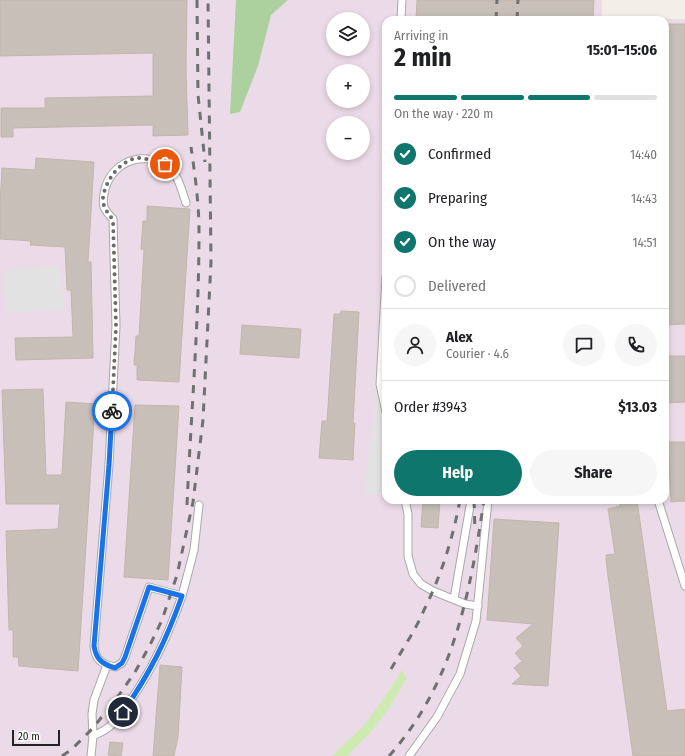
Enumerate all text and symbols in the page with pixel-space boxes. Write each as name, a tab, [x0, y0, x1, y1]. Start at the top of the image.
map controls	[326, 12, 370, 160]
button: layers	[326, 12, 370, 56]
text: Arriving in	[394, 28, 448, 43]
text: 15:01–15:06	[586, 41, 657, 59]
text: 2 min	[394, 42, 452, 73]
button: +	[326, 64, 370, 108]
text: On the way · 220 m	[394, 106, 493, 121]
button: −	[326, 116, 370, 160]
icon: check	[394, 143, 416, 165]
text: Confirmed	[428, 145, 491, 163]
pin	[148, 147, 182, 181]
text: 14:40	[630, 147, 657, 162]
icon: bag	[154, 153, 176, 175]
icon: check	[394, 187, 416, 209]
text: Preparing	[428, 189, 487, 207]
text: 14:43	[631, 191, 657, 206]
icon: check	[394, 231, 416, 253]
text: On the way	[428, 233, 496, 251]
text: 14:51	[632, 235, 657, 250]
text: Delivered	[428, 277, 486, 295]
button: person	[394, 324, 436, 366]
button: chat	[563, 324, 605, 366]
button: phone	[615, 324, 657, 366]
text: Alex	[446, 328, 473, 346]
text: Courier · 4.6	[446, 346, 509, 361]
courier	[92, 391, 132, 431]
text: Order #3943	[394, 398, 467, 416]
text: $13.03	[618, 398, 657, 416]
icon: bike	[101, 400, 123, 422]
button: Help	[394, 450, 522, 496]
button: Share	[530, 450, 657, 496]
pin	[106, 695, 140, 729]
icon: home	[112, 701, 134, 723]
scale bar	[12, 728, 60, 747]
text: 20 m	[18, 730, 40, 743]

